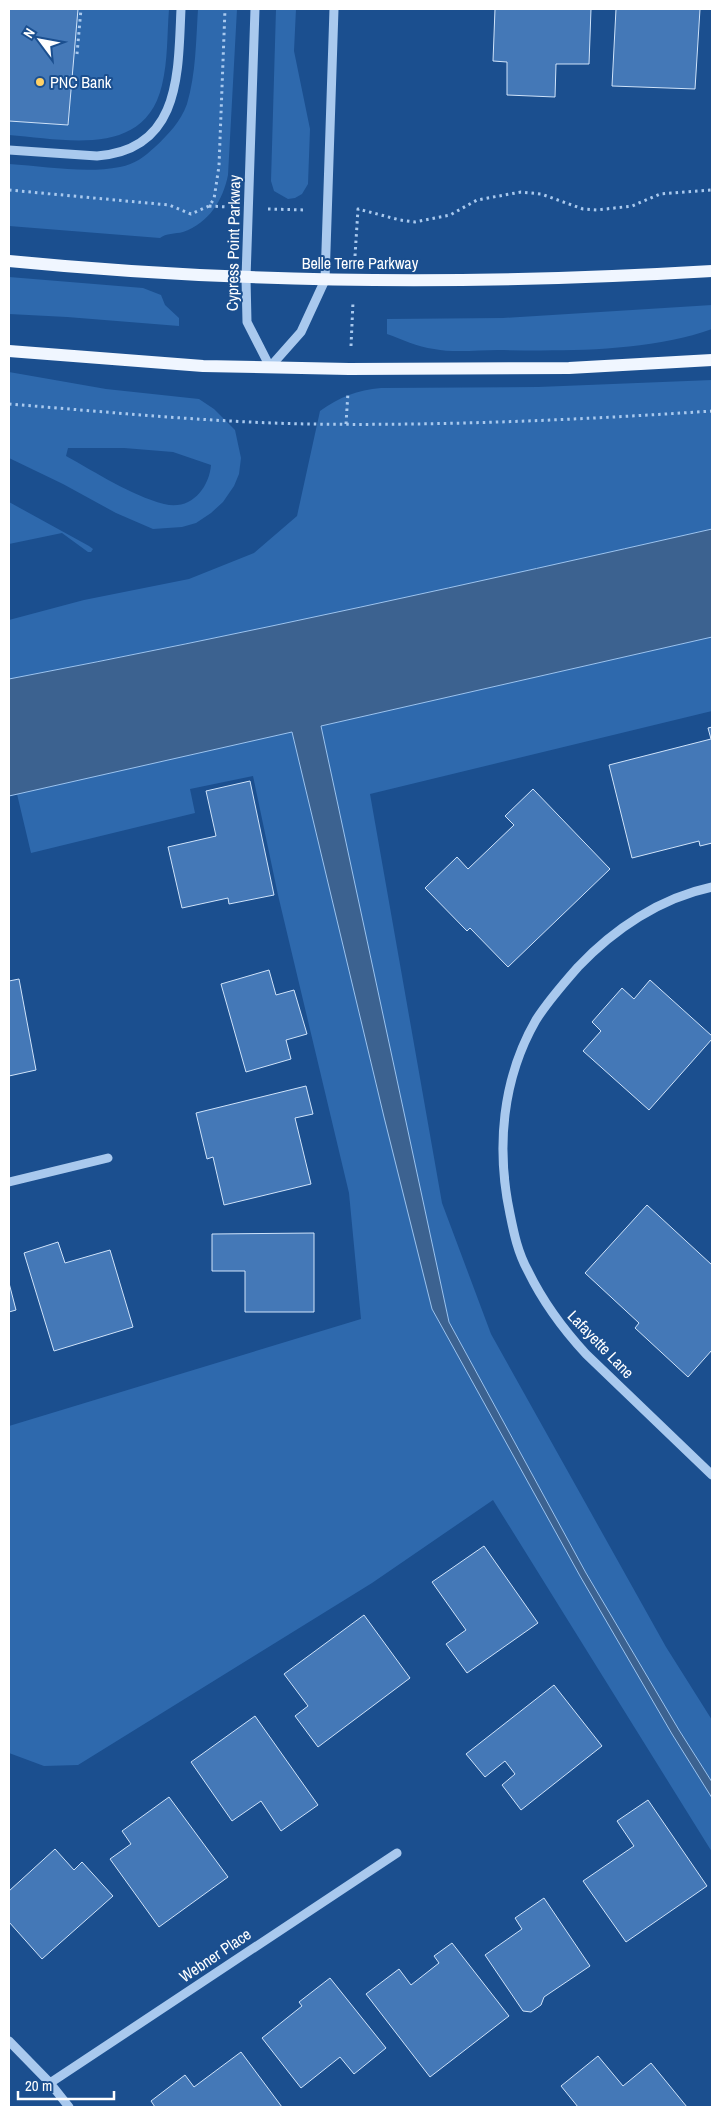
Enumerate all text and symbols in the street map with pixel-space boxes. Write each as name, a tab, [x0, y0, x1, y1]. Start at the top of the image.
north arrow	[15, 15, 65, 65]
text: N	[19, 25, 39, 41]
place label: PNC Bank	[50, 71, 112, 93]
marker: PNC Bank	[34, 76, 46, 88]
street label: Cypress Point Parkway	[221, 174, 245, 311]
street label: Belle Terre Parkway	[302, 252, 419, 274]
street label: Lafayette Lane	[563, 1305, 639, 1383]
street label: Webner Place	[175, 1923, 255, 1987]
scale bar	[18, 2068, 114, 2100]
text: 20 m	[25, 2075, 52, 2096]

